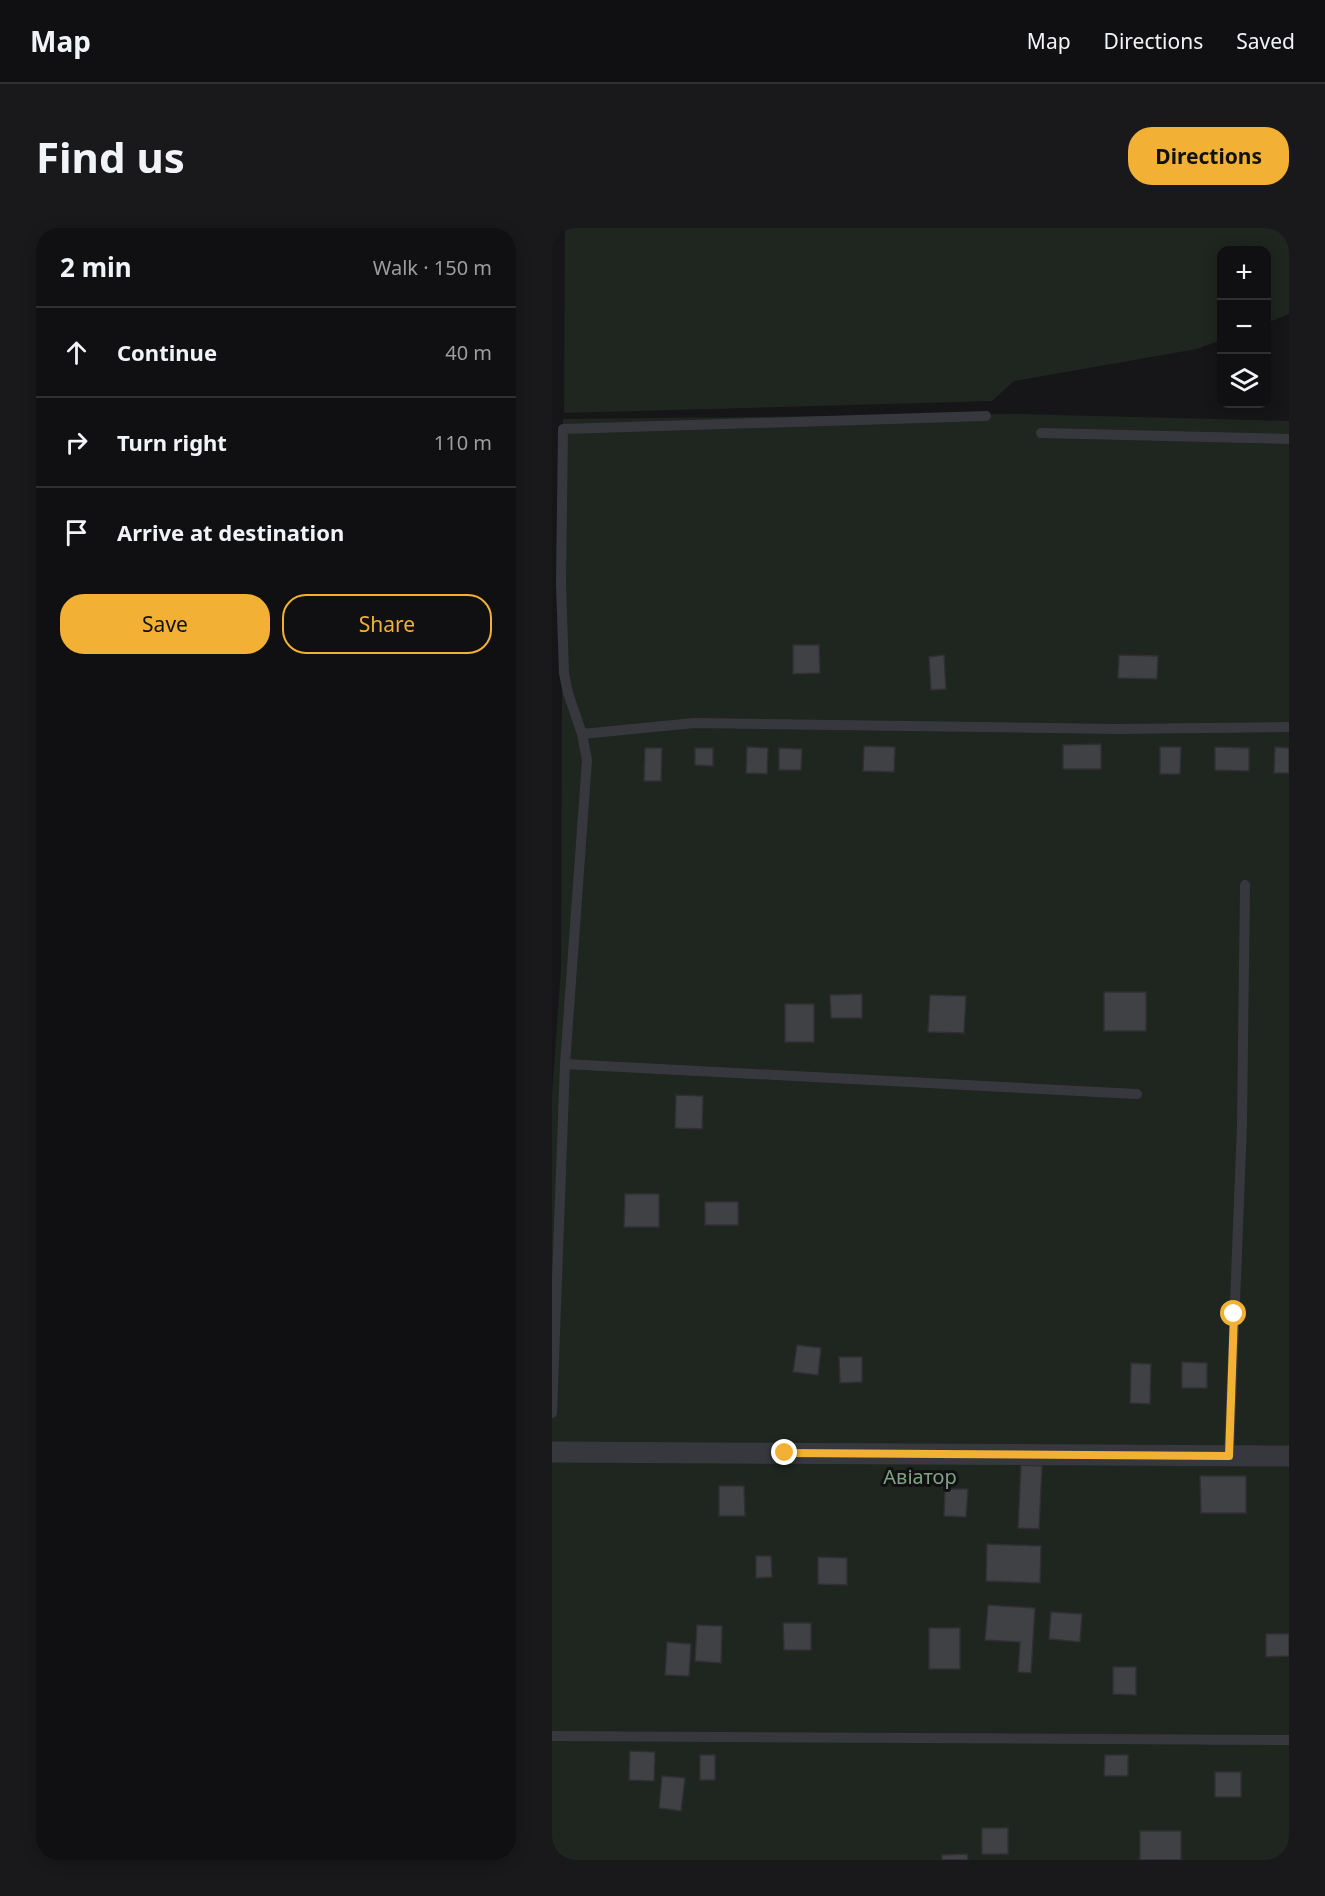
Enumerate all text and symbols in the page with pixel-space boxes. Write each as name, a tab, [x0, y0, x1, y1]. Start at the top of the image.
text: Map	[30, 22, 91, 60]
text: Map	[1027, 27, 1071, 55]
text: Directions	[1104, 27, 1203, 55]
text: Saved	[1236, 27, 1295, 55]
button: Directions	[1128, 127, 1289, 185]
text: Find us	[36, 128, 185, 185]
map controls	[1217, 246, 1271, 408]
button: +	[1217, 246, 1271, 300]
text: 2 min	[60, 249, 132, 285]
text: Walk · 150 m	[373, 254, 492, 281]
button: −	[1217, 300, 1271, 354]
icon: ahead	[60, 336, 93, 369]
text: Continue	[117, 337, 217, 367]
text: 40 m	[445, 339, 492, 366]
button: layers	[1217, 354, 1271, 408]
icon: right	[60, 426, 93, 459]
text: Turn right	[117, 427, 227, 457]
text: 110 m	[434, 429, 492, 456]
icon: arrive	[60, 516, 93, 549]
text: Arrive at destination	[117, 517, 344, 547]
button: Save	[60, 594, 270, 654]
button: Share	[282, 594, 492, 654]
route start	[1220, 1300, 1246, 1326]
route end	[771, 1439, 797, 1465]
park label: Авіатор	[883, 1463, 957, 1490]

